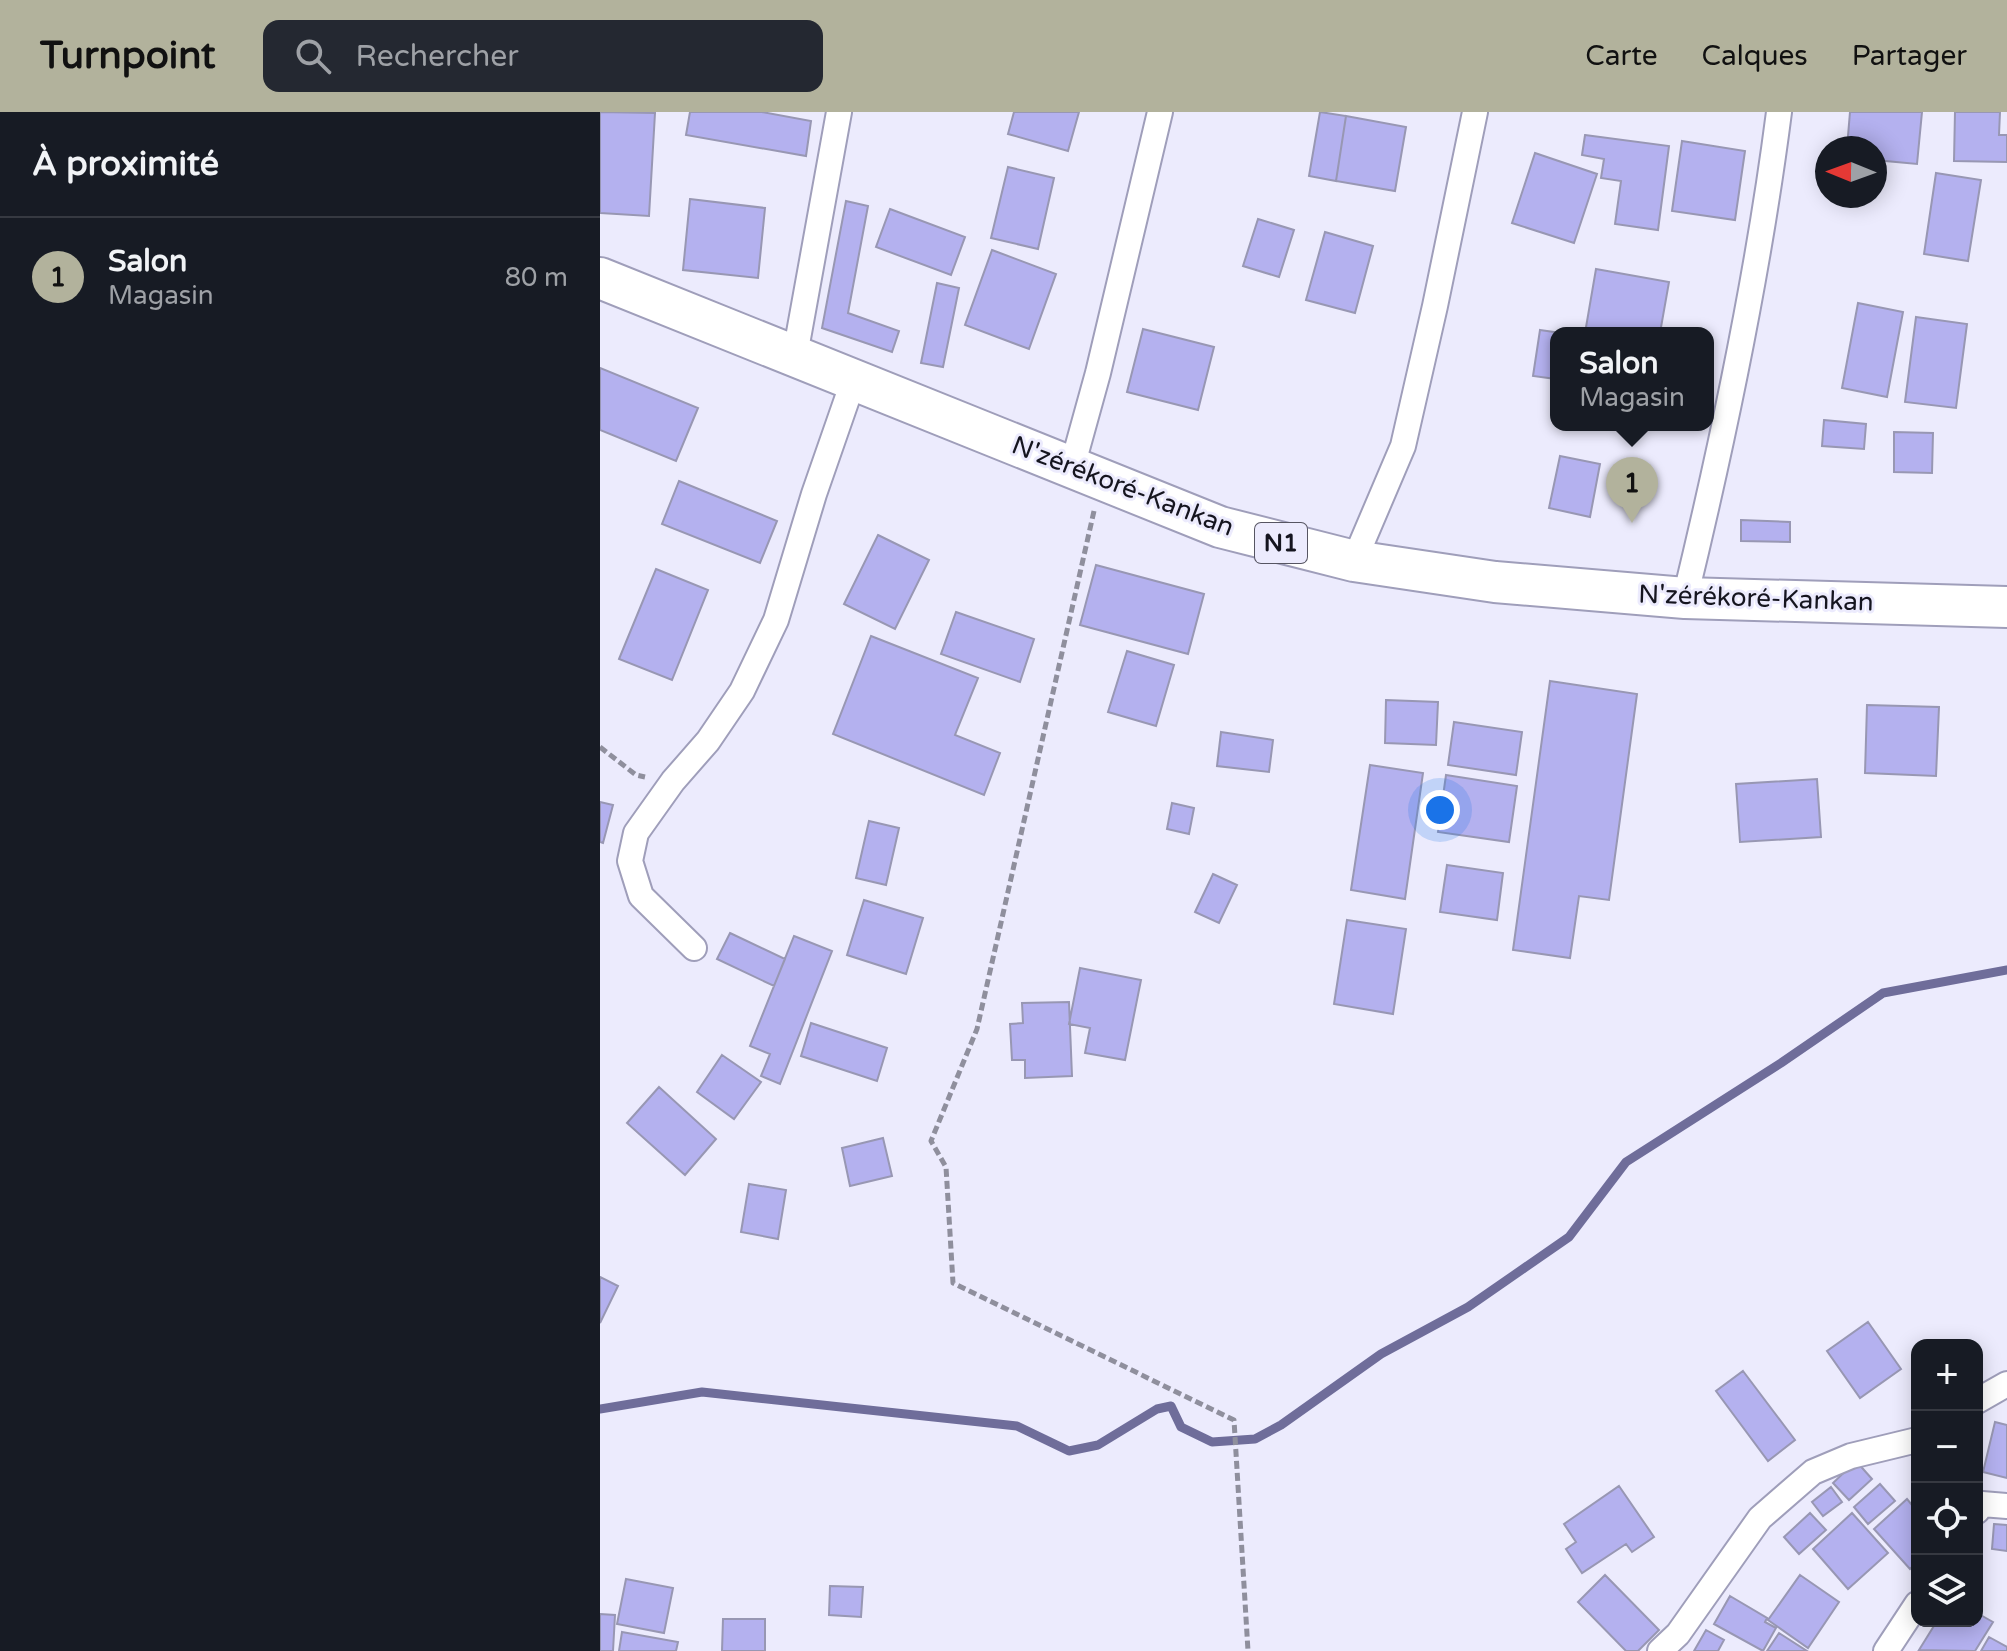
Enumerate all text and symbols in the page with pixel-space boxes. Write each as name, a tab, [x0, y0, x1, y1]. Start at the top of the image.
search box	[263, 20, 823, 92]
text: Turnpoint	[40, 33, 215, 79]
icon: search	[291, 34, 335, 78]
text: Rechercher	[355, 38, 519, 75]
text: Carte	[1585, 39, 1658, 73]
text: Calques	[1702, 39, 1808, 73]
text: Partager	[1852, 39, 1967, 73]
north arrow	[1815, 136, 1887, 208]
text: À proximité	[32, 144, 219, 185]
text: Salon	[108, 243, 187, 280]
text: 1	[50, 262, 66, 293]
text: 80 m	[505, 262, 568, 293]
text: Magasin	[108, 280, 214, 311]
popup	[1550, 327, 1714, 431]
text: Salon	[1579, 345, 1659, 382]
text: Magasin	[1579, 382, 1685, 413]
street label: N'zérékoré-Kankan	[1008, 429, 1238, 543]
pin: 1	[1606, 457, 1658, 523]
road number: N1	[1255, 523, 1307, 563]
street label: N'zérékoré-Kankan	[1638, 578, 1874, 618]
your location	[1420, 790, 1460, 830]
map controls	[1911, 1339, 1983, 1627]
button: +	[1911, 1339, 1983, 1411]
button: −	[1911, 1411, 1983, 1483]
button: locate	[1911, 1483, 1983, 1555]
button: layers	[1911, 1555, 1983, 1627]

